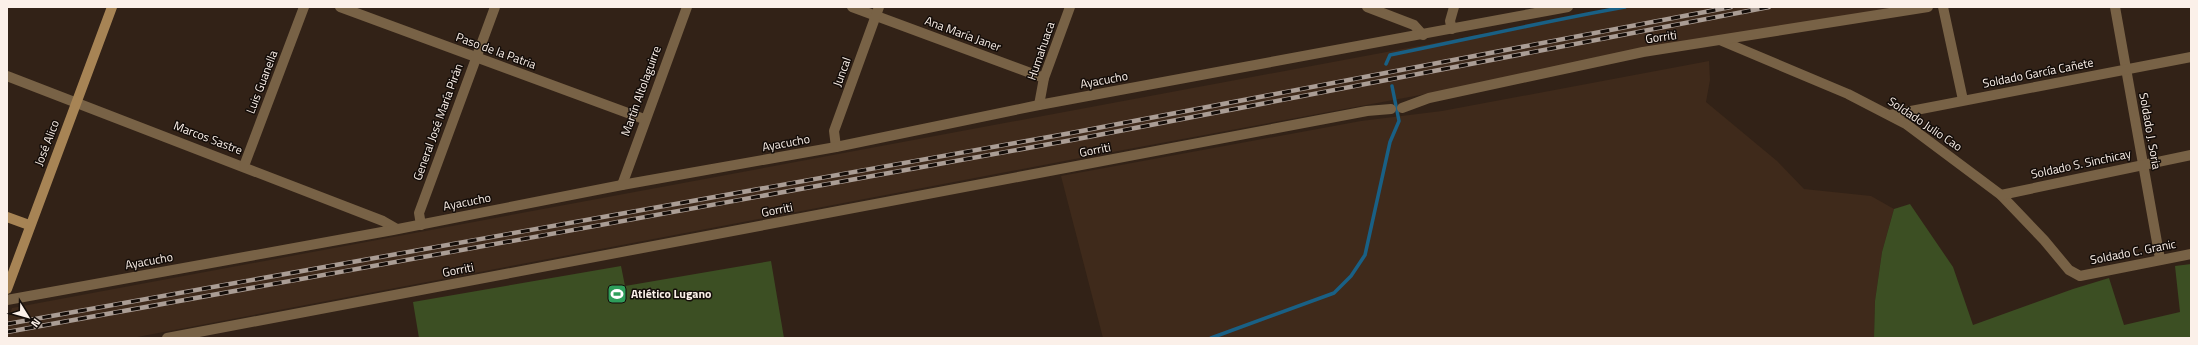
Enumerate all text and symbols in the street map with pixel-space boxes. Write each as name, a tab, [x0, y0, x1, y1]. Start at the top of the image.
street label: Ana María Janer	[922, 11, 1004, 56]
street label: Humahuaca	[1022, 19, 1059, 83]
street label: Gorriti	[1644, 25, 1678, 48]
street label: Paso de la Patria	[453, 27, 539, 74]
street label: Martín Altolaguirre	[615, 43, 666, 139]
street label: Luis Guanella	[241, 47, 282, 116]
street label: Soldado García Cañete	[1981, 52, 2095, 93]
street label: Juncal	[827, 54, 856, 89]
street label: General José María Pirán	[407, 61, 468, 183]
street label: Ayacucho	[1078, 66, 1129, 93]
street label: Soldado J. Soria	[2134, 91, 2167, 171]
street label: Soldado Julio Cao	[1884, 92, 1966, 156]
street label: Marcos Sastre	[171, 116, 245, 159]
street label: José Alico	[29, 117, 64, 169]
street label: Ayacucho	[760, 129, 811, 156]
street label: Gorriti	[1078, 137, 1112, 162]
street label: Soldado S. Sinchicay	[2029, 144, 2133, 183]
street label: Ayacucho	[441, 188, 492, 215]
street label: Gorriti	[760, 197, 794, 222]
street label: Soldado C. Granic	[2088, 234, 2177, 269]
street label: Ayacucho	[123, 247, 174, 274]
street label: Gorriti	[441, 257, 475, 282]
sports icon: Atlético Lugano	[606, 283, 628, 305]
place label: Atlético Lugano	[631, 284, 711, 303]
north arrow	[8, 297, 48, 337]
text: N	[27, 315, 45, 331]

